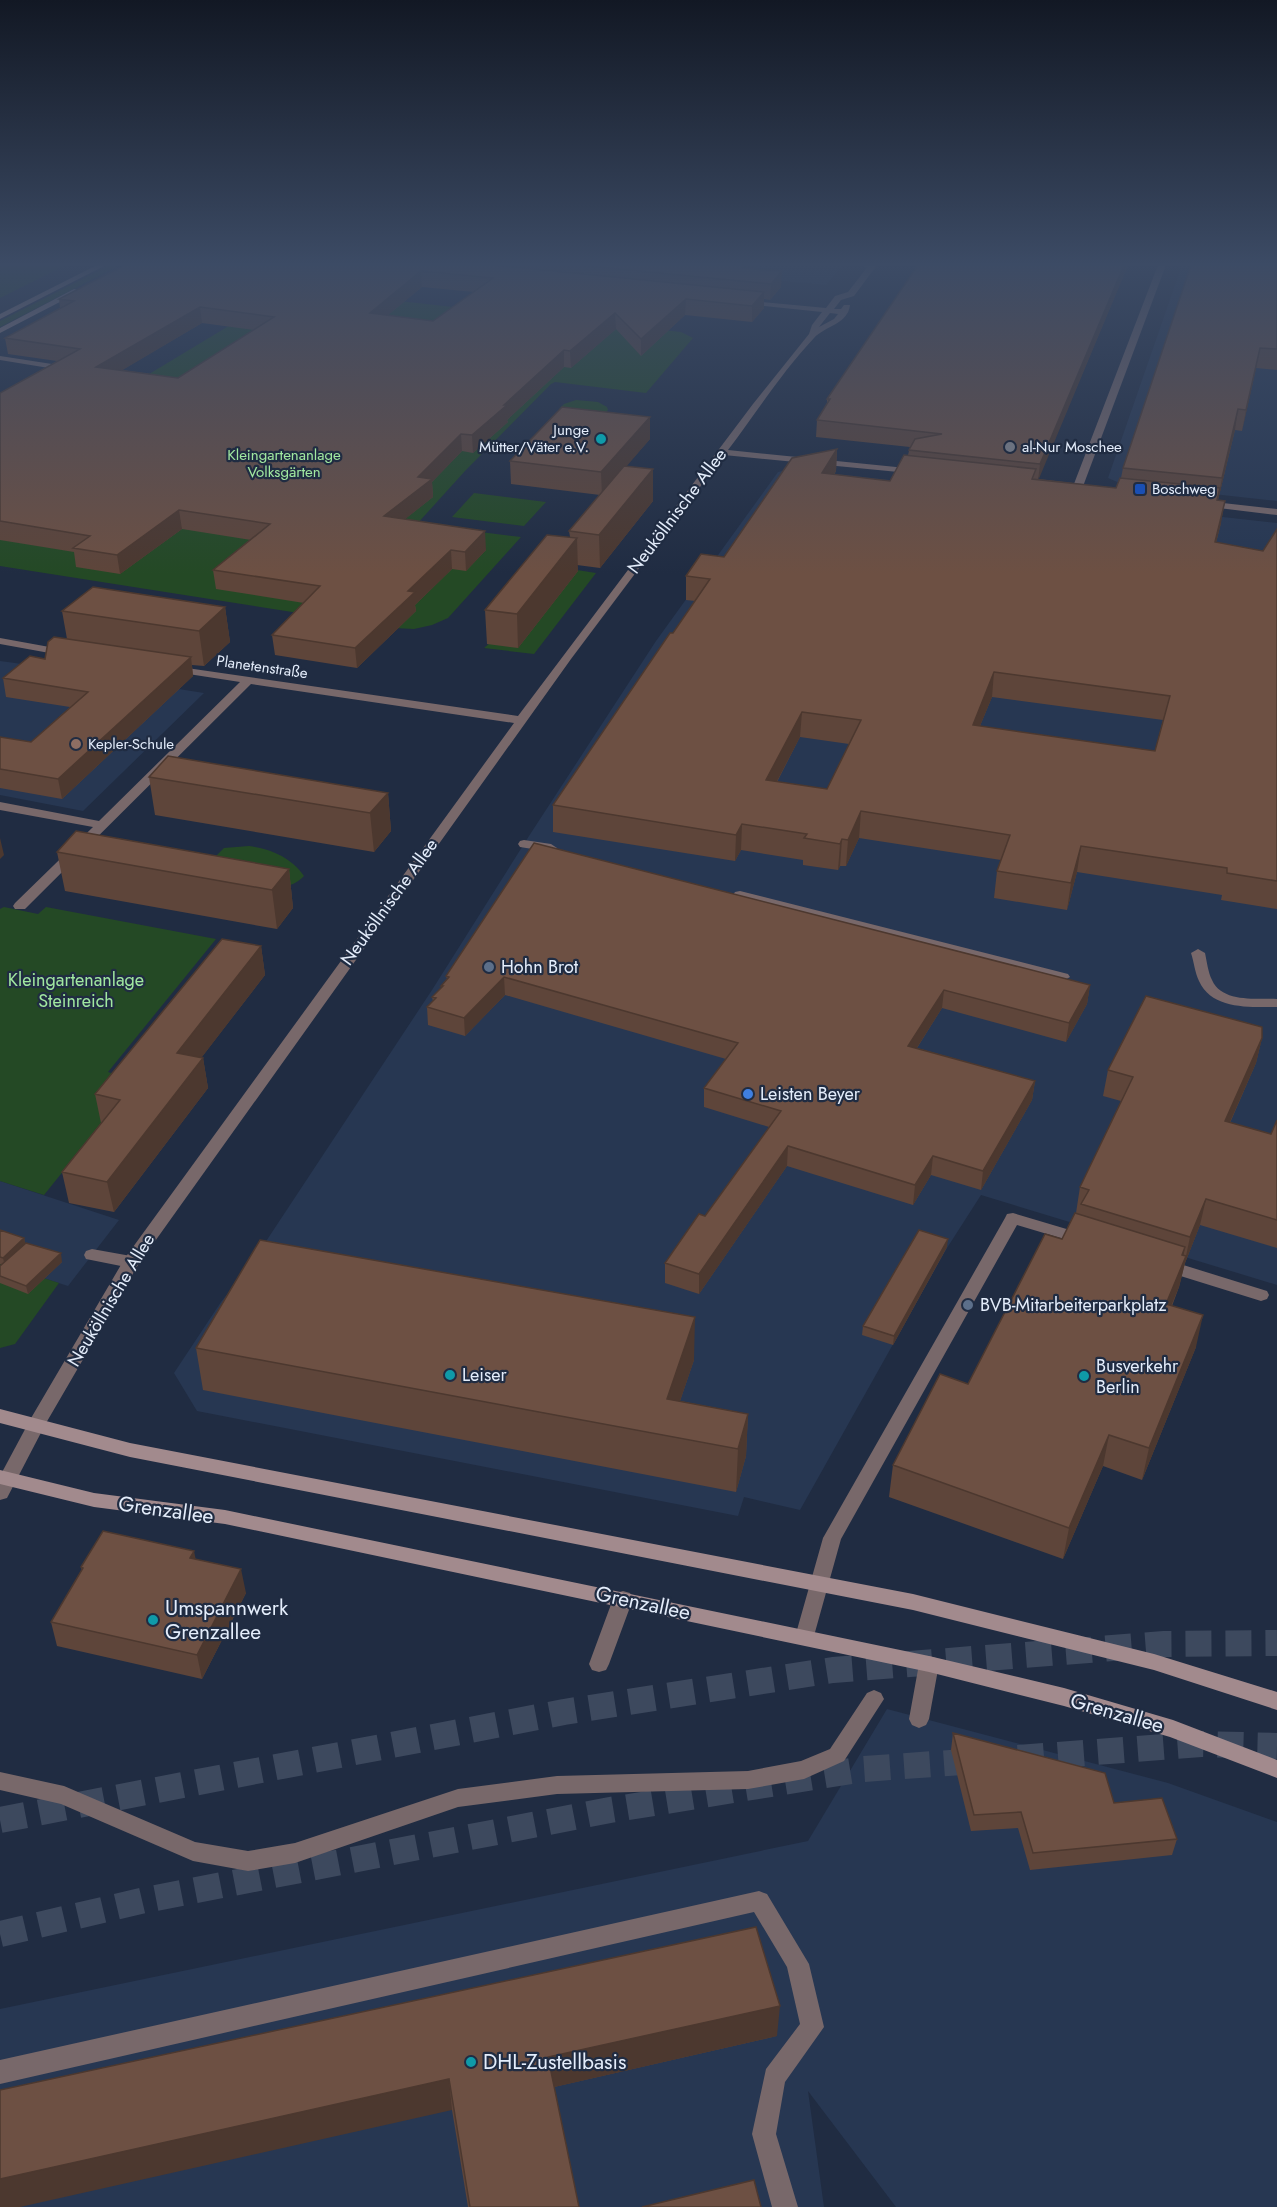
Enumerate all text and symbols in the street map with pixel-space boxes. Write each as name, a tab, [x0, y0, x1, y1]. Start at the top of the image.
place label: Junge Mütter/Väter e.V.	[479, 419, 589, 458]
marker: Junge Mütter/Väter e.V.	[594, 432, 608, 446]
place label: al-Nur Moschee	[1022, 436, 1122, 458]
marker: al-Nur Moschee	[1003, 440, 1017, 454]
street label: Neuköllnische Allee	[621, 443, 733, 579]
park label: Kleingartenanlage Volksgärten	[227, 444, 341, 483]
place label: Boschweg	[1152, 478, 1216, 500]
marker: Boschweg	[1133, 482, 1147, 496]
street label: Planetenstraße	[215, 650, 309, 684]
place label: Kepler-Schule	[88, 733, 174, 755]
marker: Kepler-Schule	[69, 737, 83, 751]
street label: Neuköllnische Allee	[334, 833, 444, 971]
place label: Hohn Brot	[501, 954, 579, 980]
marker: Hohn Brot	[482, 960, 496, 974]
park label: Kleingartenanlage Steinreich	[8, 967, 144, 1014]
place label: Leisten Beyer	[760, 1081, 861, 1107]
marker: Leisten Beyer	[741, 1087, 755, 1101]
street label: Neuköllnische Allee	[61, 1228, 161, 1372]
place label: BVB-Mitarbeiterparkplatz	[980, 1292, 1167, 1318]
marker: BVB-Mitarbeiterparkplatz	[961, 1298, 975, 1312]
place label: Busverkehr Berlin	[1096, 1353, 1179, 1400]
place label: Leiser	[462, 1362, 508, 1388]
marker: Leiser	[443, 1368, 457, 1382]
marker: Busverkehr Berlin	[1077, 1369, 1091, 1383]
street label: Grenzallee	[116, 1488, 216, 1532]
street label: Grenzallee	[593, 1578, 693, 1628]
place label: Umspannwerk Grenzallee	[165, 1593, 289, 1647]
marker: Umspannwerk Grenzallee	[146, 1613, 160, 1627]
street label: Grenzallee	[1067, 1685, 1167, 1741]
place label: DHL-Zustellbasis	[483, 2047, 626, 2077]
marker: DHL-Zustellbasis	[464, 2055, 478, 2069]

